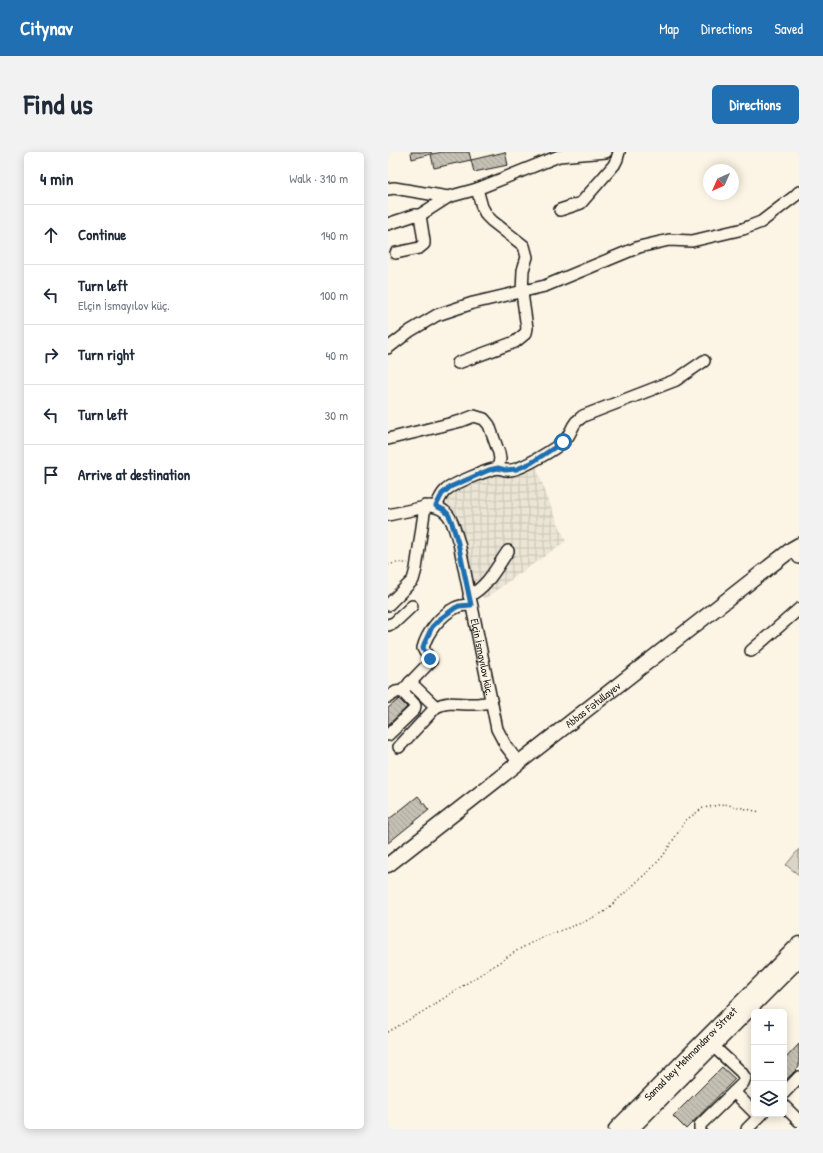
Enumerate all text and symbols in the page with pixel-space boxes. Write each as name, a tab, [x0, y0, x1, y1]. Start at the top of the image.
text: Citynav	[20, 15, 73, 41]
text: Map	[659, 19, 679, 38]
text: Directions	[701, 19, 752, 38]
text: Saved	[774, 19, 803, 38]
text: Find us	[24, 85, 93, 123]
button: Directions	[712, 85, 799, 124]
north arrow	[703, 164, 739, 200]
text: 4 min	[40, 167, 73, 190]
text: Walk · 310 m	[289, 169, 348, 187]
icon: ahead	[40, 224, 62, 246]
text: Continue	[78, 224, 126, 245]
text: 140 m	[321, 226, 348, 244]
text: Turn left	[78, 275, 128, 296]
icon: left	[40, 284, 62, 306]
text: 100 m	[320, 286, 348, 304]
text: Elçin İsmayılov küç.	[78, 296, 170, 314]
icon: right	[40, 344, 62, 366]
text: Turn right	[78, 344, 134, 365]
text: 40 m	[325, 346, 348, 364]
icon: left	[40, 404, 62, 426]
text: Turn left	[78, 404, 128, 425]
text: 30 m	[325, 406, 348, 424]
route start	[554, 433, 572, 451]
icon: arrive	[40, 464, 62, 486]
text: Arrive at destination	[78, 464, 190, 485]
street label: Elçin İsmayılov küç.	[468, 617, 497, 696]
route end	[421, 650, 439, 668]
street label: Abbas Fətullayev	[562, 678, 624, 731]
street label: Samad bey Mehmandarov Street	[641, 1004, 740, 1103]
map controls	[751, 1009, 787, 1117]
button: +	[751, 1009, 787, 1045]
button: −	[751, 1045, 787, 1081]
button: layers	[751, 1081, 787, 1117]

